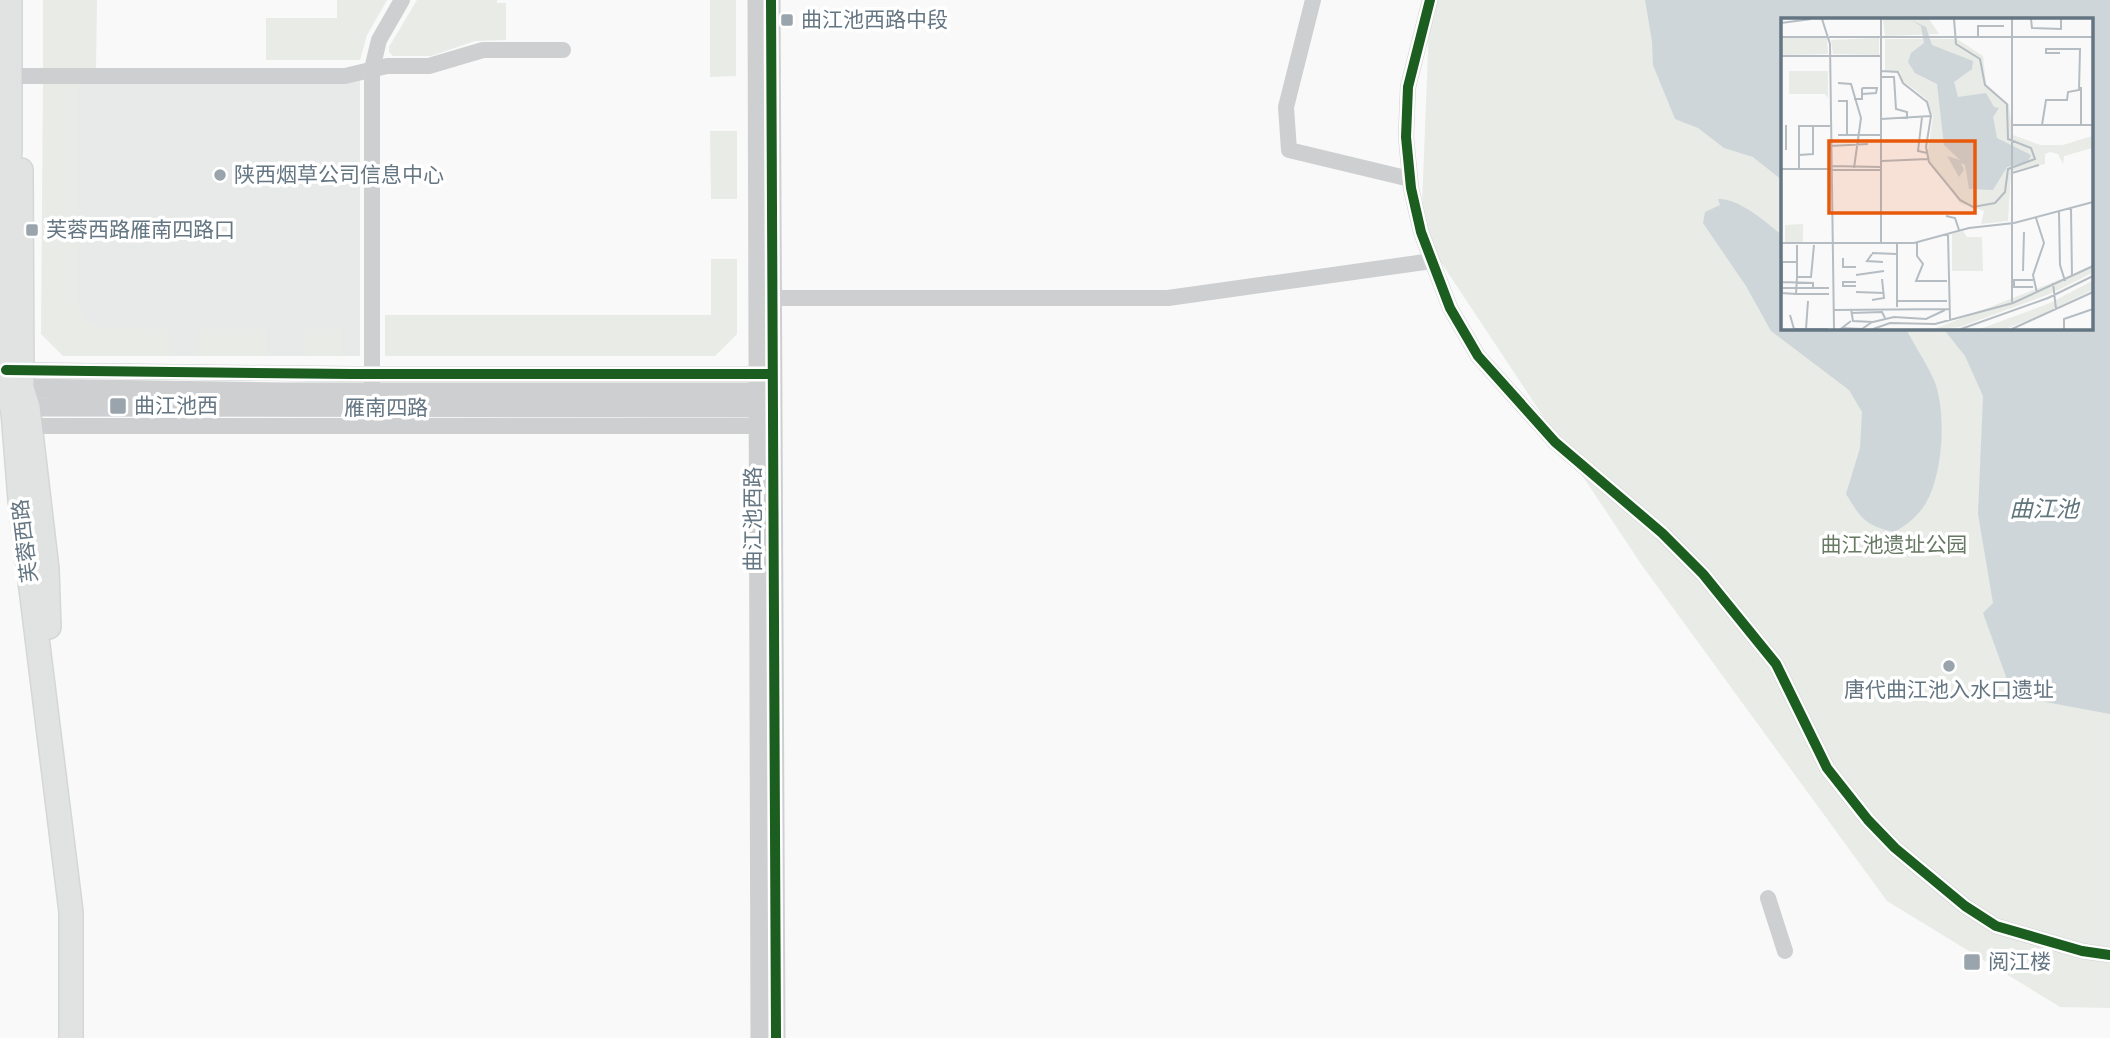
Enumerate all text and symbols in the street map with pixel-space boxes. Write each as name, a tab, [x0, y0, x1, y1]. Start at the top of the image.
place label: 曲江池西路中段	[801, 5, 948, 35]
marker: 曲江池西路中段	[779, 12, 795, 28]
inset map	[1781, 18, 2092, 329]
place label: 陕西烟草公司信息中心	[234, 160, 444, 190]
marker: 陕西烟草公司信息中心	[212, 167, 228, 183]
place label: 芙蓉西路雁南四路口	[46, 215, 235, 245]
marker: 芙蓉西路雁南四路口	[24, 222, 40, 238]
place label: 曲江池西	[134, 391, 218, 421]
street label: 雁南四路	[344, 393, 428, 423]
marker: 曲江池西	[108, 396, 128, 416]
street label: 曲江池西路	[738, 467, 768, 572]
water label: 曲江池	[2010, 492, 2081, 526]
street label: 芙蓉西路	[5, 497, 45, 585]
park label: 曲江池遗址公园	[1821, 530, 1968, 560]
marker: 唐代曲江池入水口遗址	[1941, 658, 1957, 674]
place label: 唐代曲江池入水口遗址	[1844, 675, 2054, 705]
place label: 阅江楼	[1988, 947, 2051, 977]
marker: 阅江楼	[1962, 952, 1982, 972]

